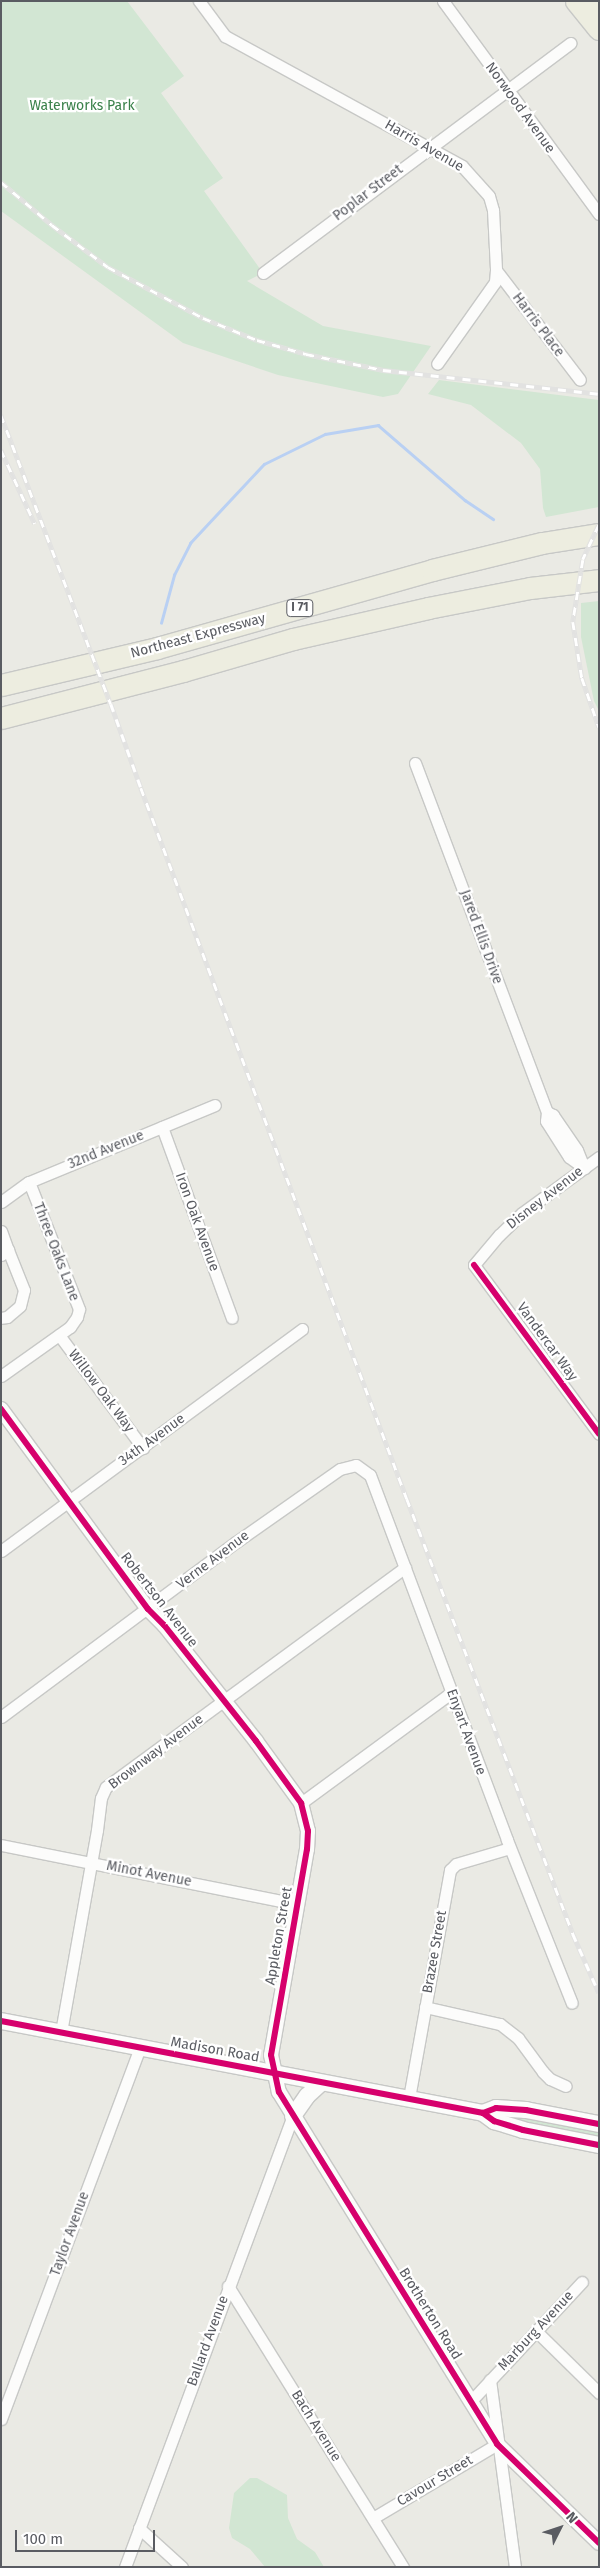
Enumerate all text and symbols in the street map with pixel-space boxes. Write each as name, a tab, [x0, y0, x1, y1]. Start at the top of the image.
street label: Norwood Avenue	[481, 59, 559, 157]
park label: Waterworks Park	[29, 98, 135, 114]
street label: Harris Avenue	[381, 117, 467, 175]
street label: Poplar Street	[330, 161, 406, 225]
street label: Harris Place	[508, 290, 568, 360]
road number: I 71	[286, 598, 314, 618]
street label: Northeast Expressway	[129, 610, 267, 662]
street label: Jared Ellis Drive	[456, 888, 506, 986]
street label: 32nd Avenue	[66, 1127, 146, 1173]
street label: Disney Avenue	[503, 1163, 587, 1233]
street label: Iron Oak Avenue	[171, 1170, 223, 1274]
street label: Three Oaks Lane	[29, 1200, 83, 1304]
street label: Vandercar Way	[513, 1300, 581, 1384]
street label: Willow Oak Way	[64, 1346, 138, 1436]
street label: 34th Avenue	[116, 1410, 188, 1470]
street label: Verne Avenue	[173, 1527, 253, 1593]
street label: Robertson Avenue	[117, 1549, 201, 1651]
street label: Enyart Avenue	[443, 1687, 489, 1777]
street label: Brownway Avenue	[105, 1711, 207, 1793]
street label: Minot Avenue	[105, 1858, 193, 1890]
street label: Appleton Street	[262, 1886, 296, 1986]
street label: Brazee Street	[419, 1909, 451, 1995]
street label: Madison Road	[169, 2034, 261, 2066]
street label: Taylor Avenue	[47, 2189, 93, 2279]
street label: Brotherton Road	[395, 2265, 465, 2363]
street label: Marburg Avenue	[495, 2288, 577, 2374]
street label: Ballard Avenue	[184, 2293, 232, 2389]
street label: Bach Avenue	[287, 2387, 345, 2465]
street label: Cavour Street	[394, 2452, 476, 2510]
north arrow	[535, 2503, 585, 2553]
text: N	[562, 2509, 581, 2527]
scale bar	[18, 2520, 158, 2552]
text: 100 m	[23, 2530, 63, 2548]

